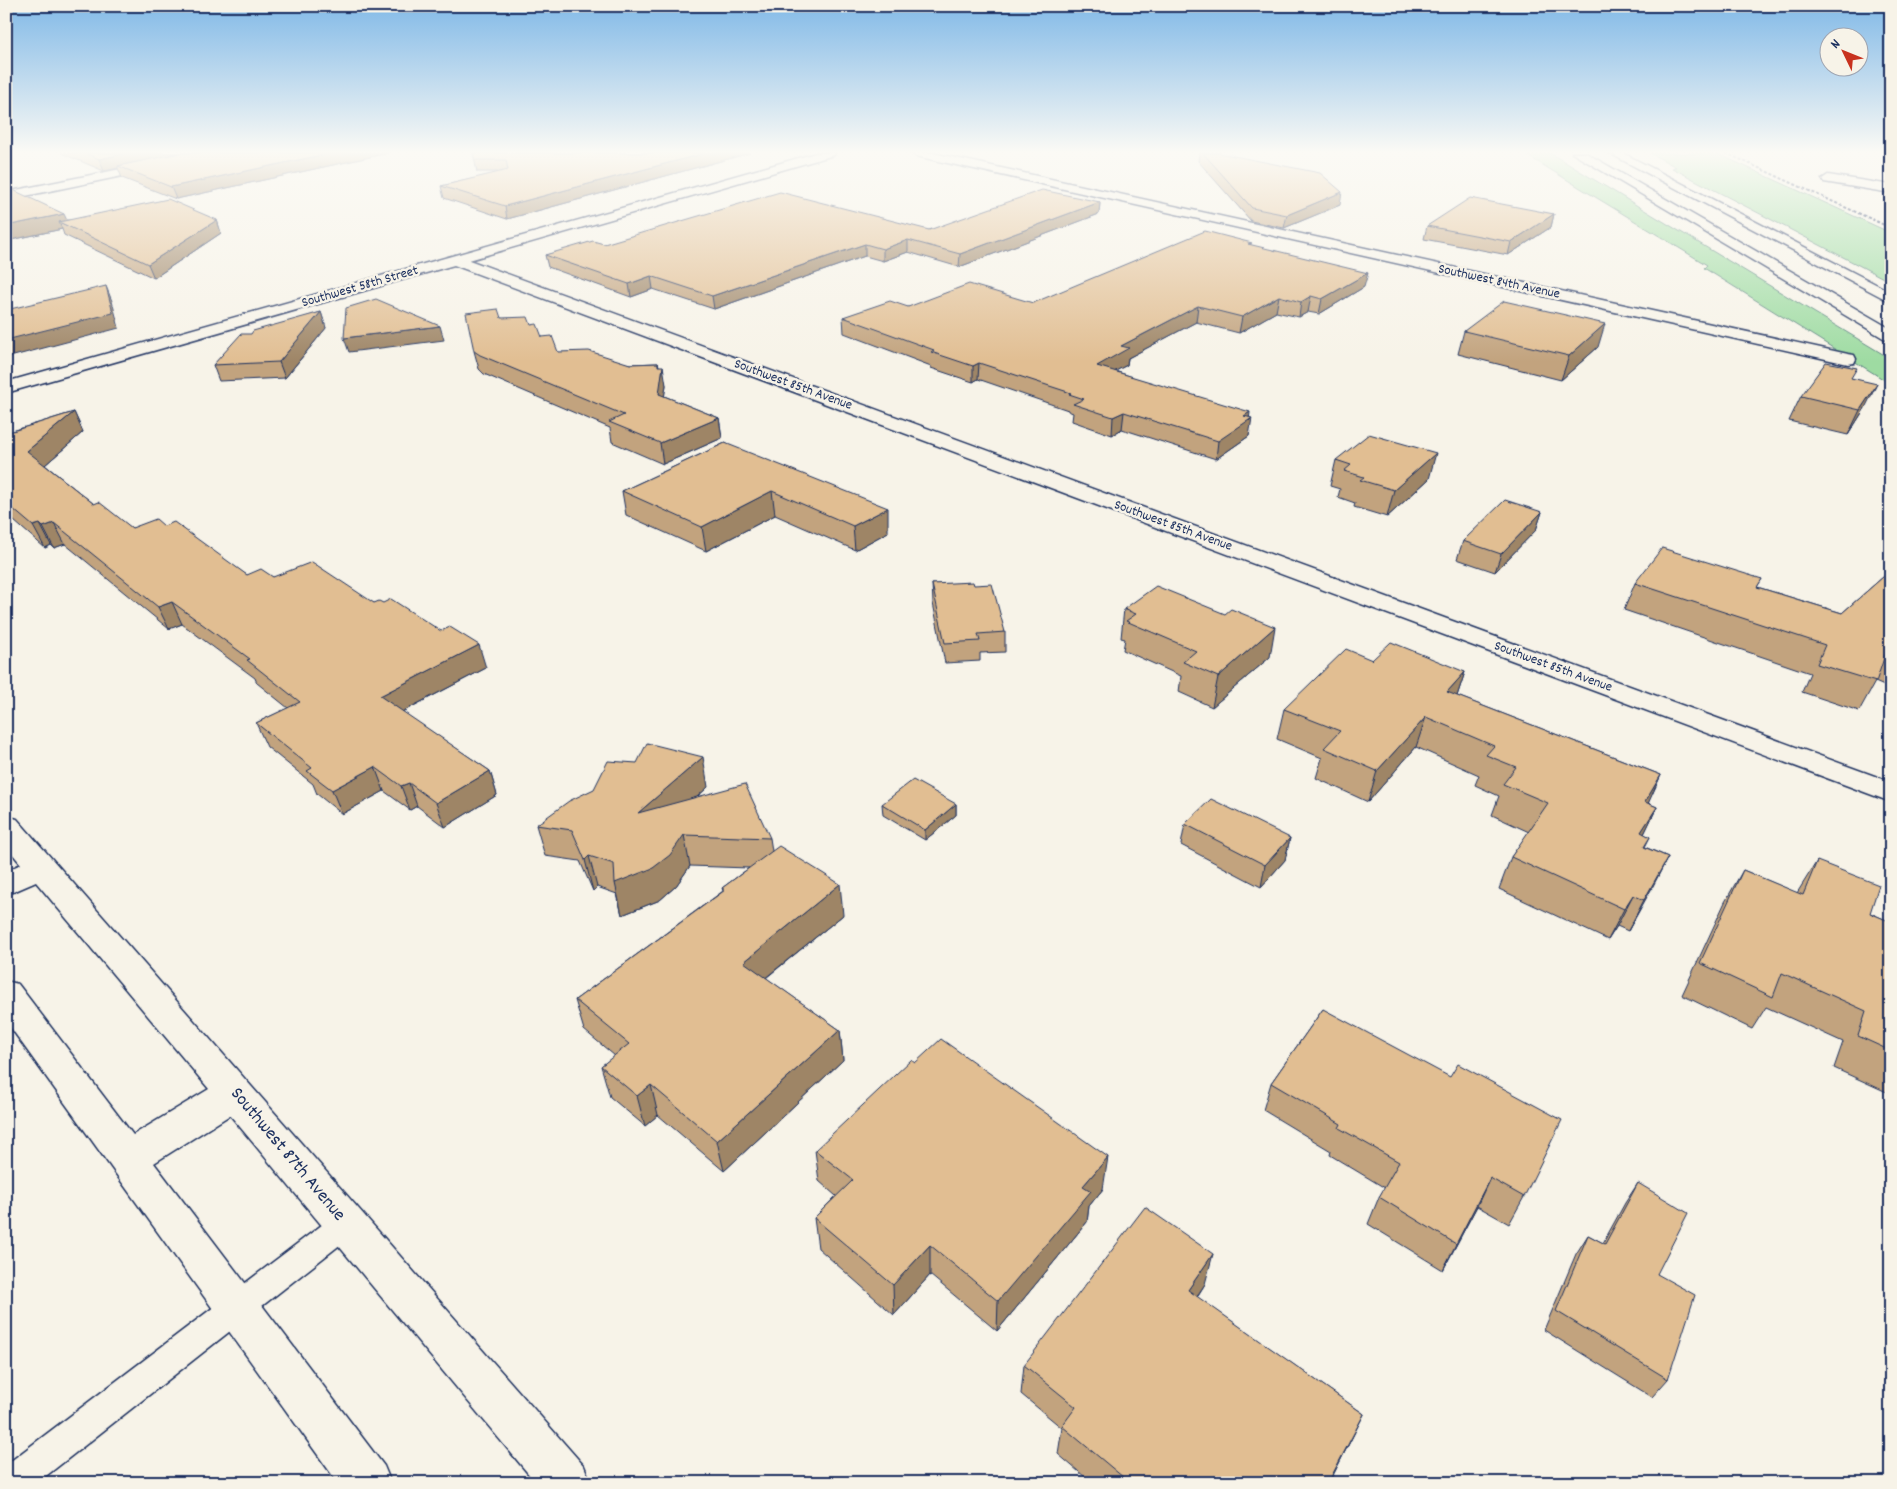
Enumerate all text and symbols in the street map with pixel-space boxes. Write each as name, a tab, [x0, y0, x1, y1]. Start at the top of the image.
north arrow	[1820, 28, 1870, 78]
text: N	[1826, 35, 1846, 54]
street label: Southwest 84th Avenue	[1436, 259, 1562, 305]
street label: Southwest 58th Street	[299, 261, 421, 313]
street label: Southwest 85th Avenue	[731, 354, 855, 416]
street label: Southwest 85th Avenue	[1111, 495, 1235, 557]
street label: Southwest 85th Avenue	[1491, 636, 1615, 698]
street label: Southwest 87th Avenue	[223, 1082, 351, 1228]

